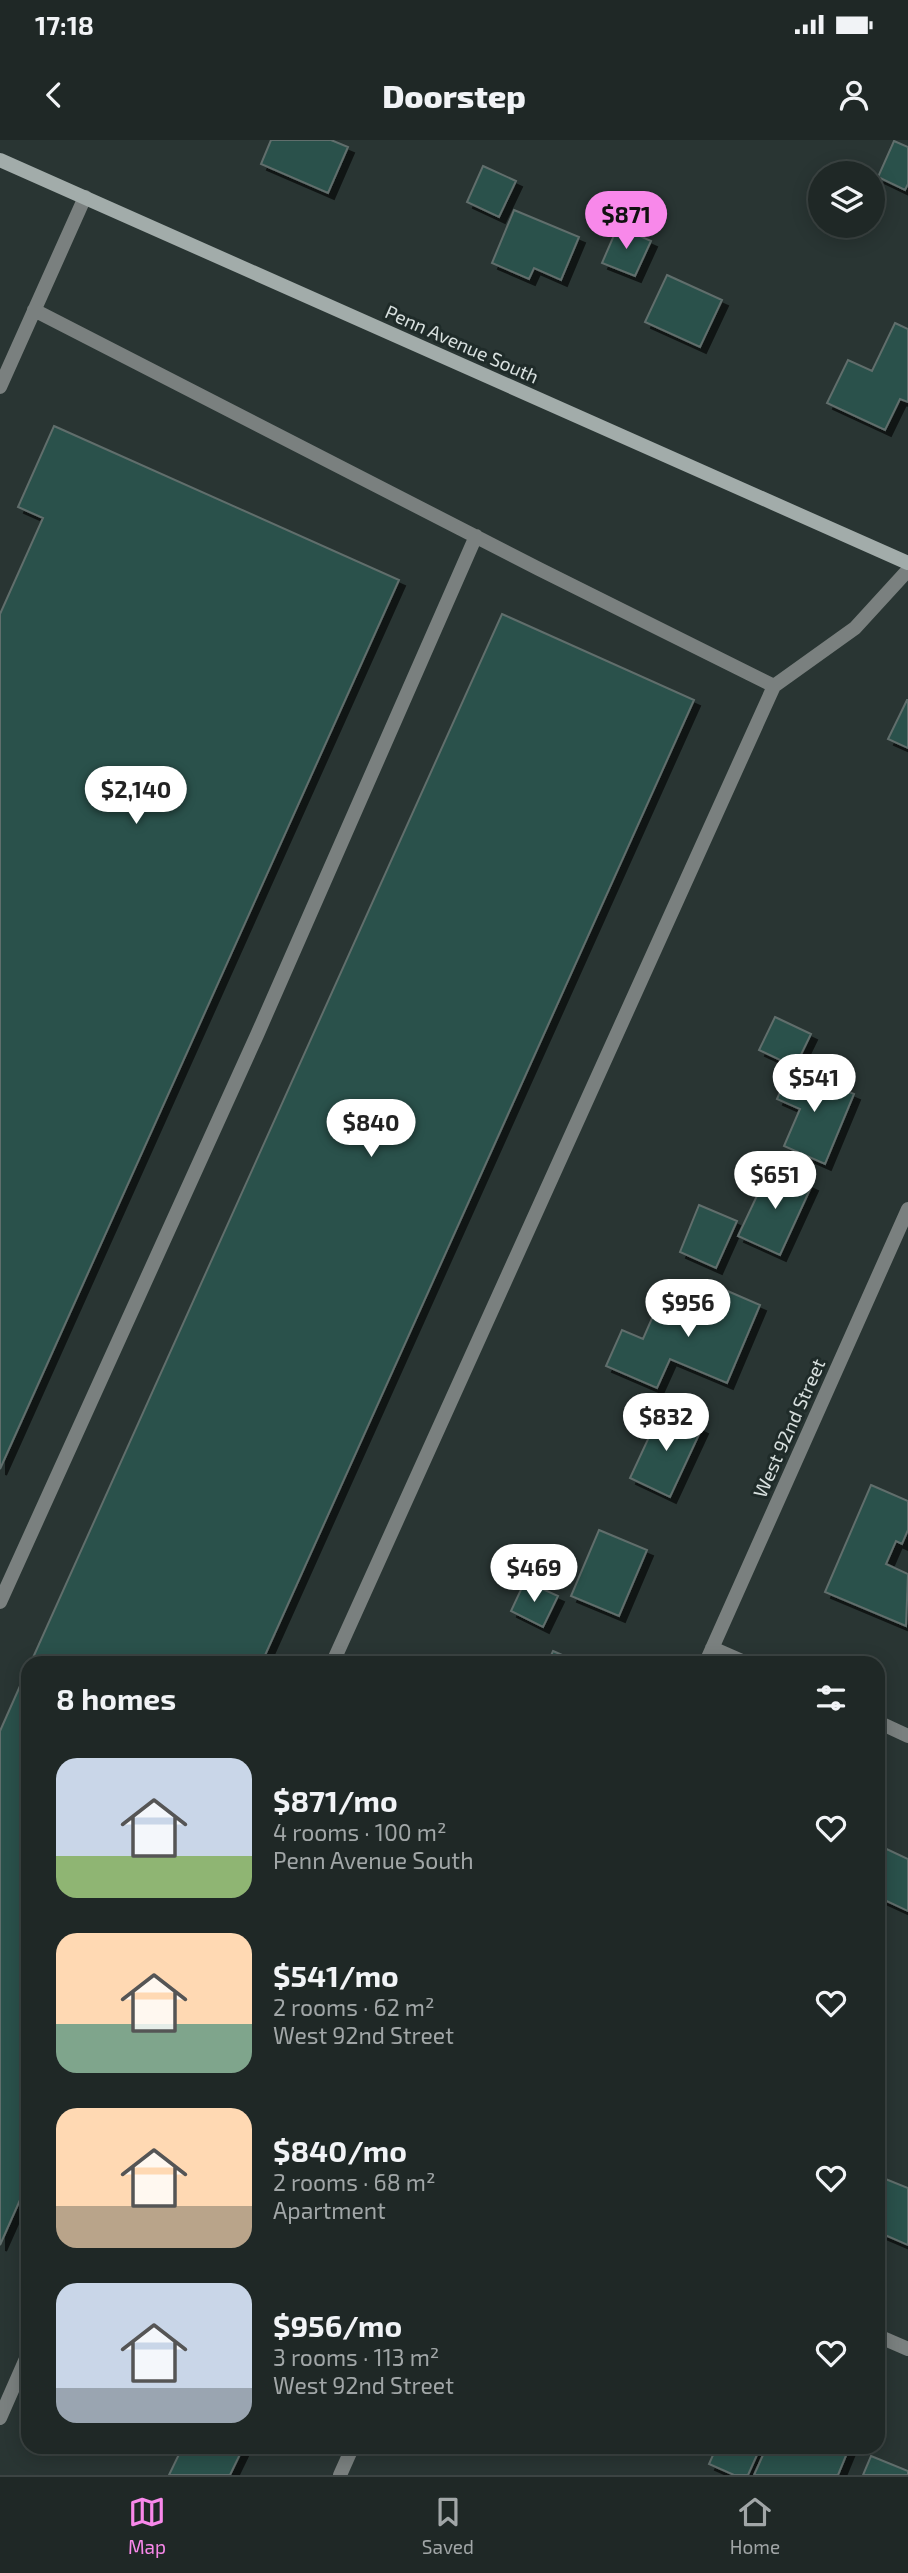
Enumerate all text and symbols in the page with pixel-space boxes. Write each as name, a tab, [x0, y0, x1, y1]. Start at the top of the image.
text: 17:18	[35, 9, 94, 40]
icon: back	[35, 76, 73, 114]
text: Doorstep	[382, 76, 526, 114]
icon: person	[835, 76, 873, 114]
map controls	[808, 161, 885, 238]
button: layers	[808, 161, 885, 238]
pin: $871	[585, 192, 667, 251]
text: $871	[601, 200, 651, 228]
street label: Penn Avenue South	[382, 299, 543, 388]
pin: $2,140	[79, 766, 193, 826]
text: $2,140	[101, 775, 171, 803]
pin: $541	[773, 1054, 855, 1114]
text: $541	[789, 1063, 839, 1091]
pin: $840	[330, 1100, 412, 1159]
text: $840	[343, 1108, 399, 1136]
pin: $651	[734, 1152, 816, 1211]
text: $651	[750, 1160, 800, 1188]
pin: $956	[647, 1280, 729, 1339]
text: $956	[661, 1288, 715, 1316]
street label: West 92nd Street	[748, 1355, 829, 1501]
pin: $832	[625, 1394, 707, 1453]
text: $832	[639, 1402, 693, 1430]
pin: $469	[493, 1544, 575, 1604]
text: $469	[506, 1553, 562, 1581]
icon: filters	[812, 1679, 850, 1717]
text: 8 homes	[56, 1680, 176, 1716]
text: $871/mo	[273, 1782, 398, 1818]
icon: home	[112, 1786, 196, 1870]
icon: heart	[812, 1809, 850, 1847]
text: 4 rooms · 100 m²	[273, 1818, 447, 1846]
text: Penn Avenue South	[273, 1846, 474, 1874]
text: $541/mo	[273, 1957, 399, 1993]
icon: home	[112, 1961, 196, 2045]
icon: heart	[812, 1984, 850, 2022]
text: 2 rooms · 62 m²	[273, 1993, 435, 2021]
text: West 92nd Street	[273, 2021, 454, 2049]
text: $840/mo	[273, 2132, 407, 2168]
icon: home	[112, 2136, 196, 2220]
icon: heart	[812, 2159, 850, 2197]
text: 2 rooms · 68 m²	[273, 2168, 436, 2196]
text: Apartment	[273, 2196, 386, 2224]
text: $956/mo	[273, 2307, 402, 2343]
icon: home	[112, 2311, 196, 2395]
icon: heart	[812, 2334, 850, 2372]
text: 3 rooms · 113 m²	[273, 2343, 439, 2371]
text: West 92nd Street	[273, 2371, 454, 2399]
tab: Map	[128, 2493, 166, 2558]
tab: Saved	[422, 2493, 474, 2558]
tab: Home	[730, 2493, 780, 2558]

